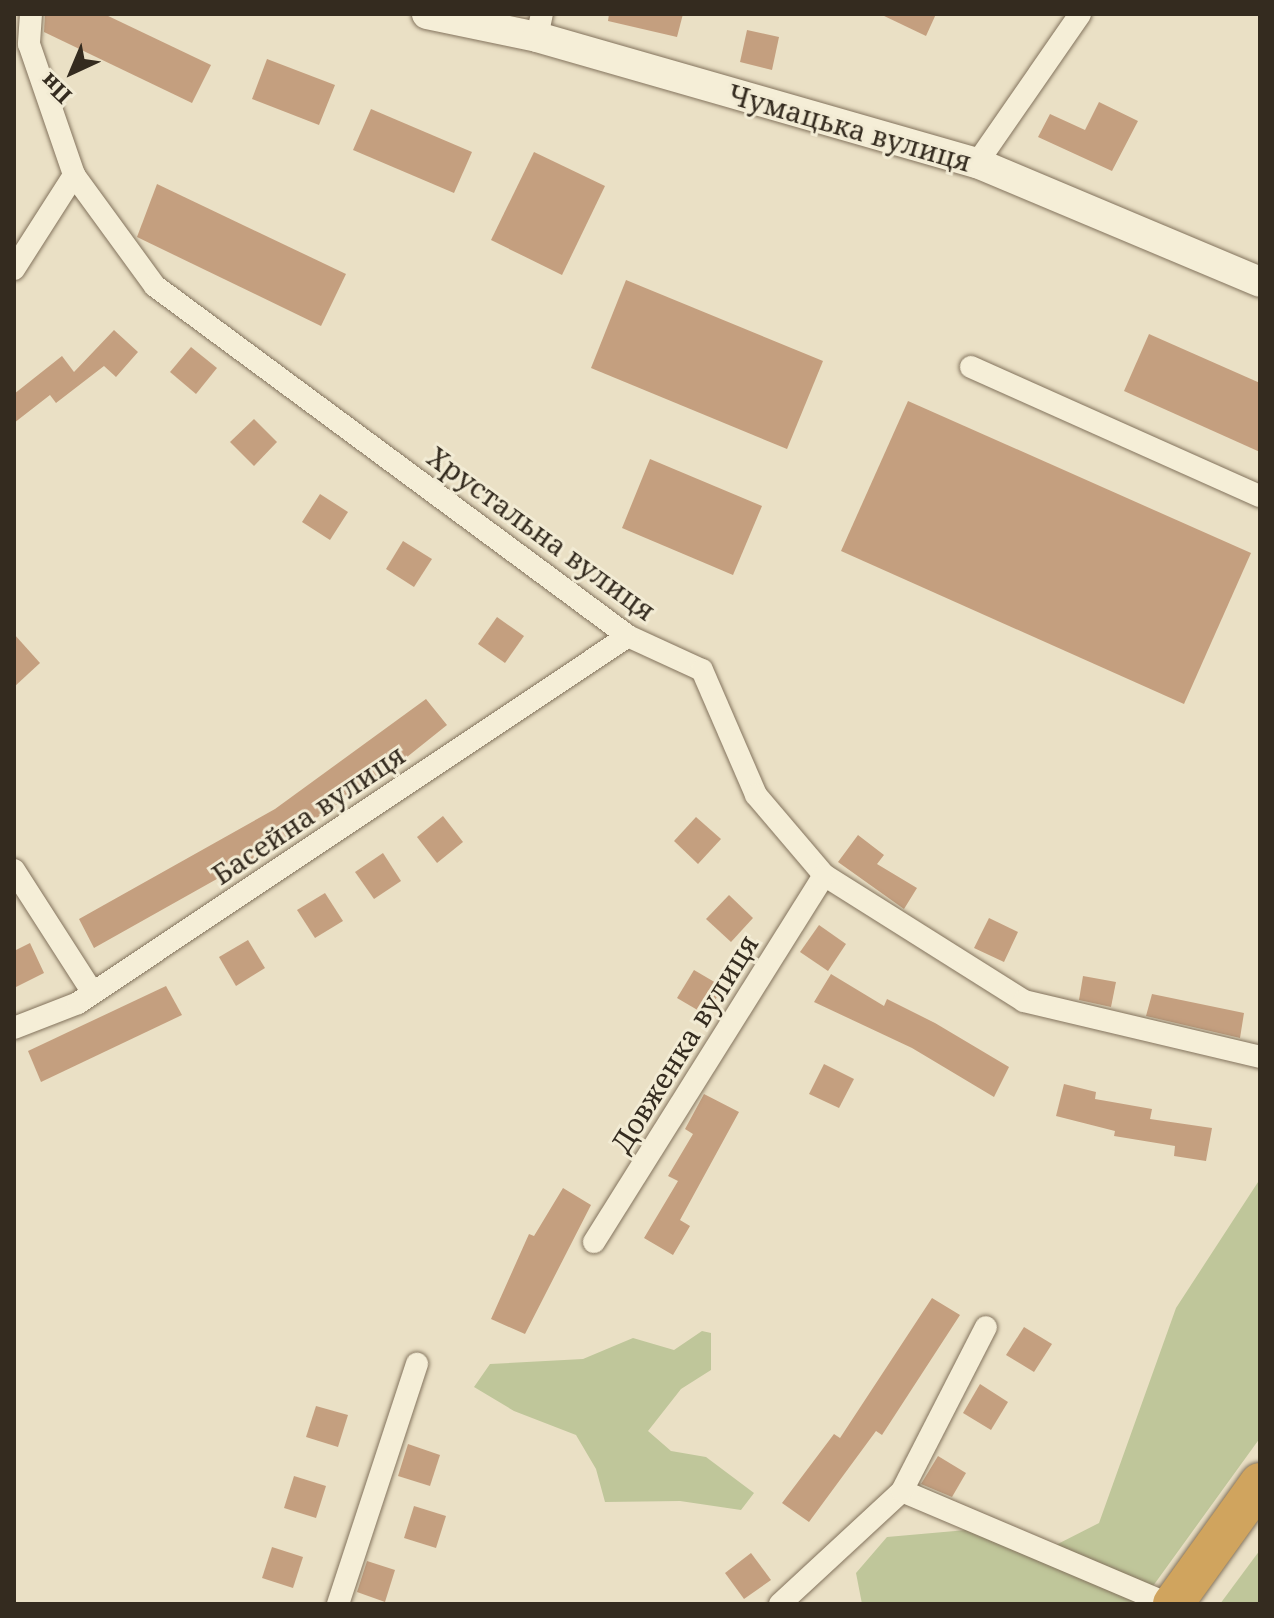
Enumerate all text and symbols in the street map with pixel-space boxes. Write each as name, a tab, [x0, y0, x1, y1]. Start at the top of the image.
north arrow	[32, 32, 112, 112]
text: Пн	[33, 67, 77, 111]
street label: Чумацька вулиця	[724, 76, 976, 178]
street label: Хрустальна вулиця	[422, 439, 662, 627]
street label: Басейна вулиця	[205, 737, 411, 891]
street label: Довженка вулиця	[603, 928, 765, 1158]

